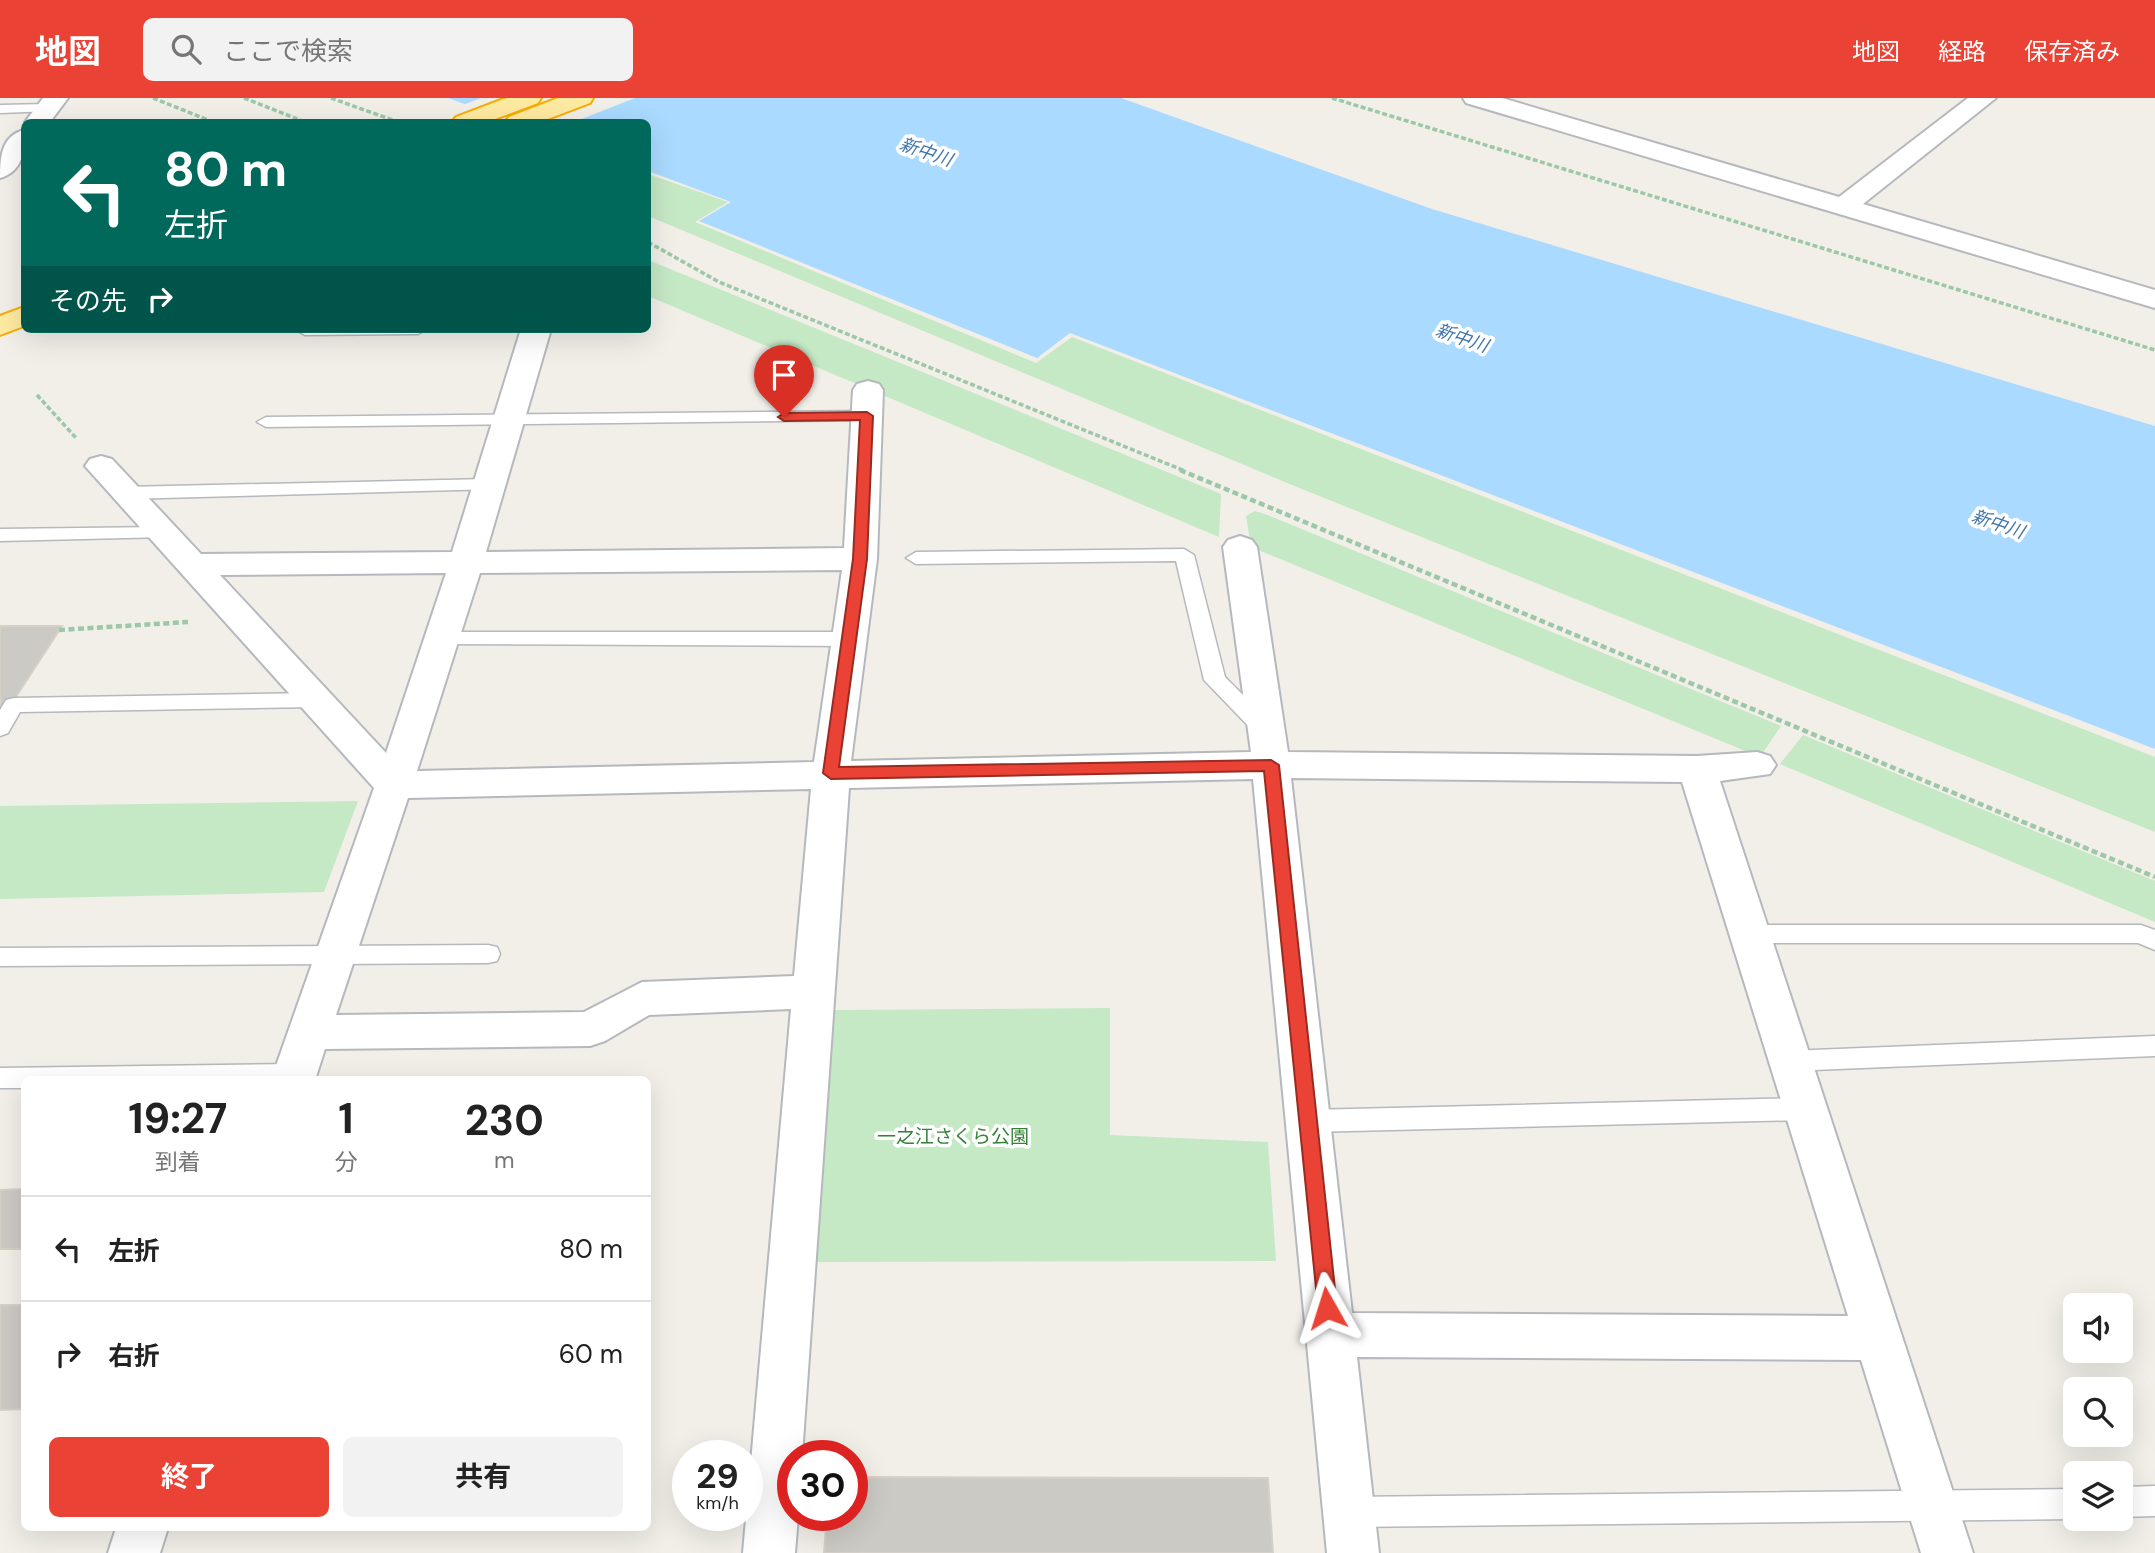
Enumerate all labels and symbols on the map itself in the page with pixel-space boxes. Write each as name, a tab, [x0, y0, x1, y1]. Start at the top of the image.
water label: 新中川	[897, 132, 957, 173]
water label: 新中川	[1433, 318, 1493, 359]
pin	[754, 345, 814, 417]
water label: 新中川	[1969, 504, 2029, 545]
park label: 一之江さくら公園	[877, 1124, 1029, 1149]
position arrow	[1290, 1271, 1364, 1345]
speed limit sign: 30	[777, 1440, 868, 1531]

